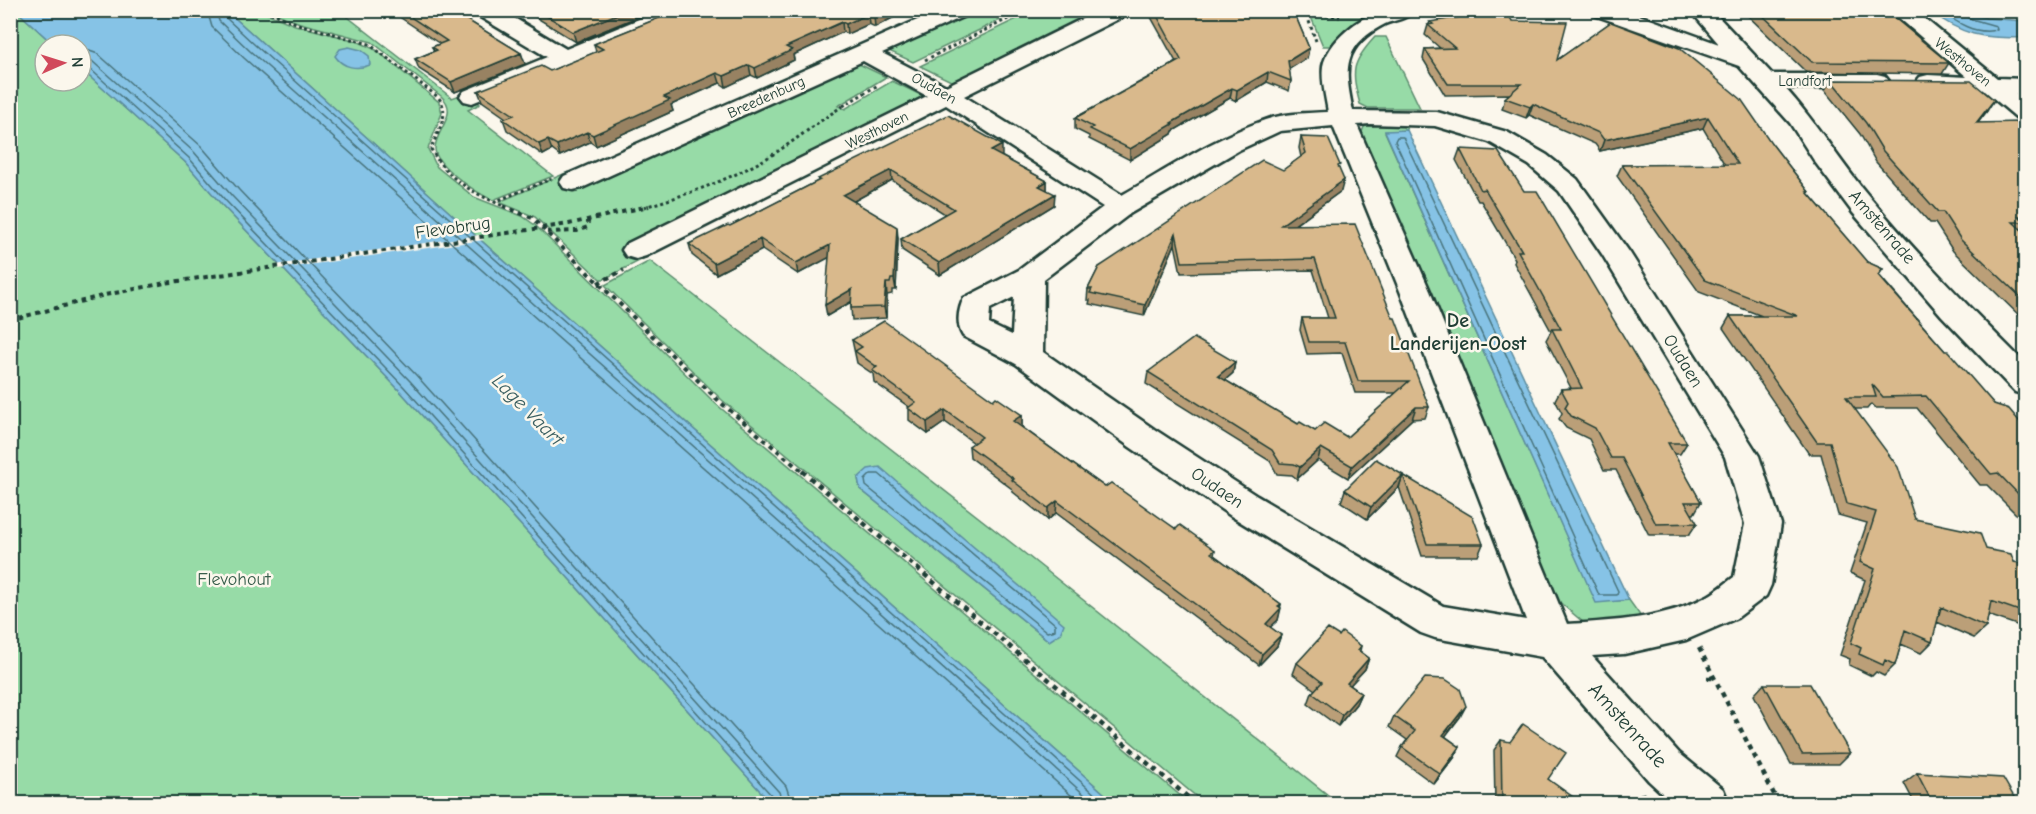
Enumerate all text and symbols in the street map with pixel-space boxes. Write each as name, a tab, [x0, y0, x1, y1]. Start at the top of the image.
north arrow	[33, 33, 93, 93]
street label: Westhoven	[1931, 34, 1995, 90]
text: N	[68, 57, 86, 68]
street label: Oudaen	[908, 68, 960, 108]
street label: Breedenburg	[724, 72, 808, 122]
street label: Landfort	[1778, 72, 1832, 90]
street label: Westhoven	[843, 107, 911, 153]
street label: Amstenrade	[1844, 186, 1920, 268]
street label: Flevobrug	[414, 212, 492, 244]
district label: De Landerijen-Oost	[1390, 309, 1527, 355]
street label: Oudaen	[1659, 331, 1707, 391]
water label: Lage Vaart	[487, 369, 570, 452]
street label: Oudaen	[1187, 463, 1247, 513]
park label: Flevohout	[197, 569, 272, 590]
street label: Amstenrade	[1584, 677, 1672, 773]

